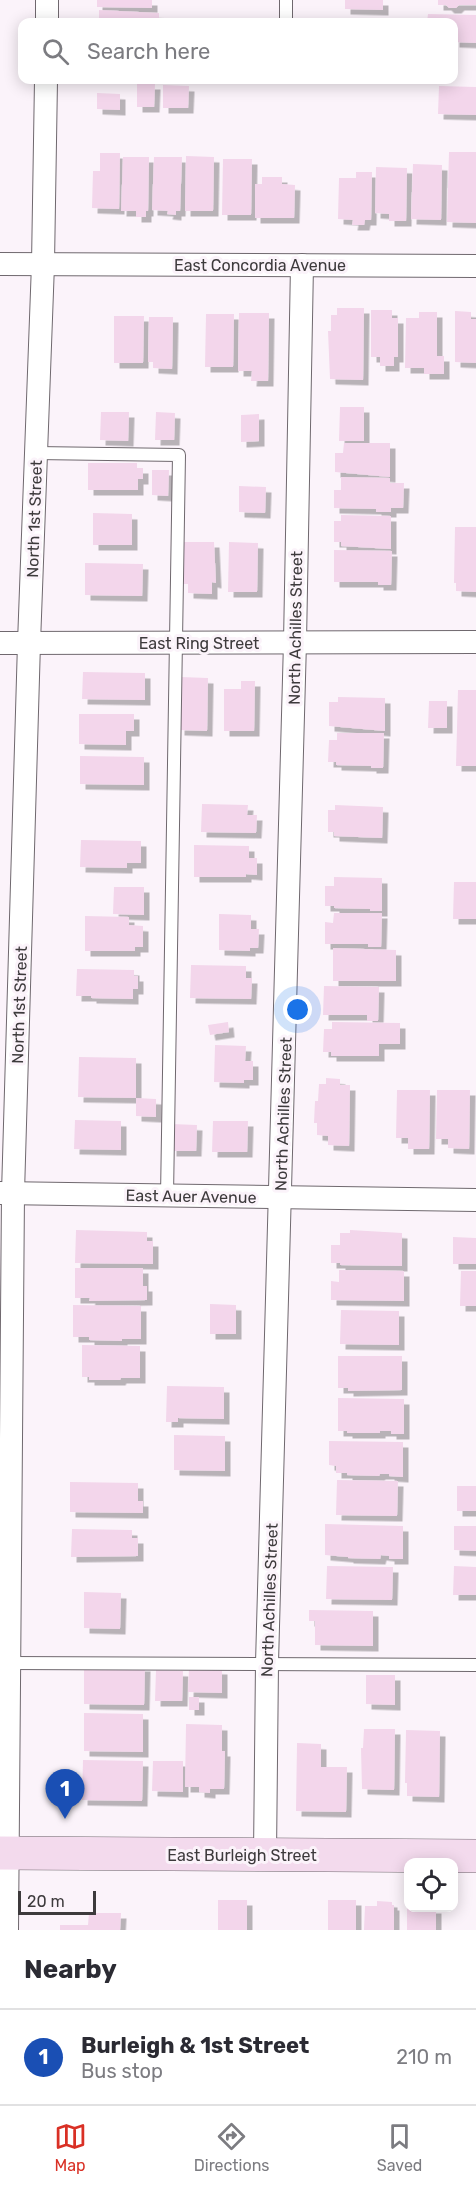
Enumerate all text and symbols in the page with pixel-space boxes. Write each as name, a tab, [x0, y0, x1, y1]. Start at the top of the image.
search box	[18, 18, 458, 84]
icon: search	[39, 35, 72, 68]
text: Search here	[87, 38, 210, 65]
street label: East Concordia Avenue	[174, 256, 346, 275]
street label: North 1st Street	[23, 460, 46, 578]
street label: North Achilles Street	[285, 551, 306, 705]
street label: East Ring Street	[139, 634, 259, 653]
street label: North 1st Street	[8, 946, 31, 1064]
your location	[283, 995, 312, 1024]
street label: North Achilles Street	[271, 1037, 296, 1191]
street label: East Auer Avenue	[125, 1186, 257, 1207]
street label: North Achilles Street	[257, 1523, 282, 1677]
pin: 1	[46, 1770, 84, 1819]
street label: East Burleigh Street	[167, 1846, 317, 1865]
map controls	[404, 1858, 458, 1912]
button: locate	[404, 1858, 458, 1912]
scale bar	[18, 1888, 96, 1916]
text: 20 m	[27, 1892, 65, 1911]
text: Nearby	[24, 1954, 117, 1985]
text: Burleigh & 1st Street	[81, 2032, 309, 2059]
text: 1	[39, 2045, 48, 2069]
text: 210 m	[396, 2045, 452, 2069]
text: Bus stop	[81, 2059, 163, 2083]
tab: Map	[54, 2120, 87, 2175]
tab: Directions	[194, 2120, 270, 2175]
tab: Saved	[377, 2120, 422, 2175]

